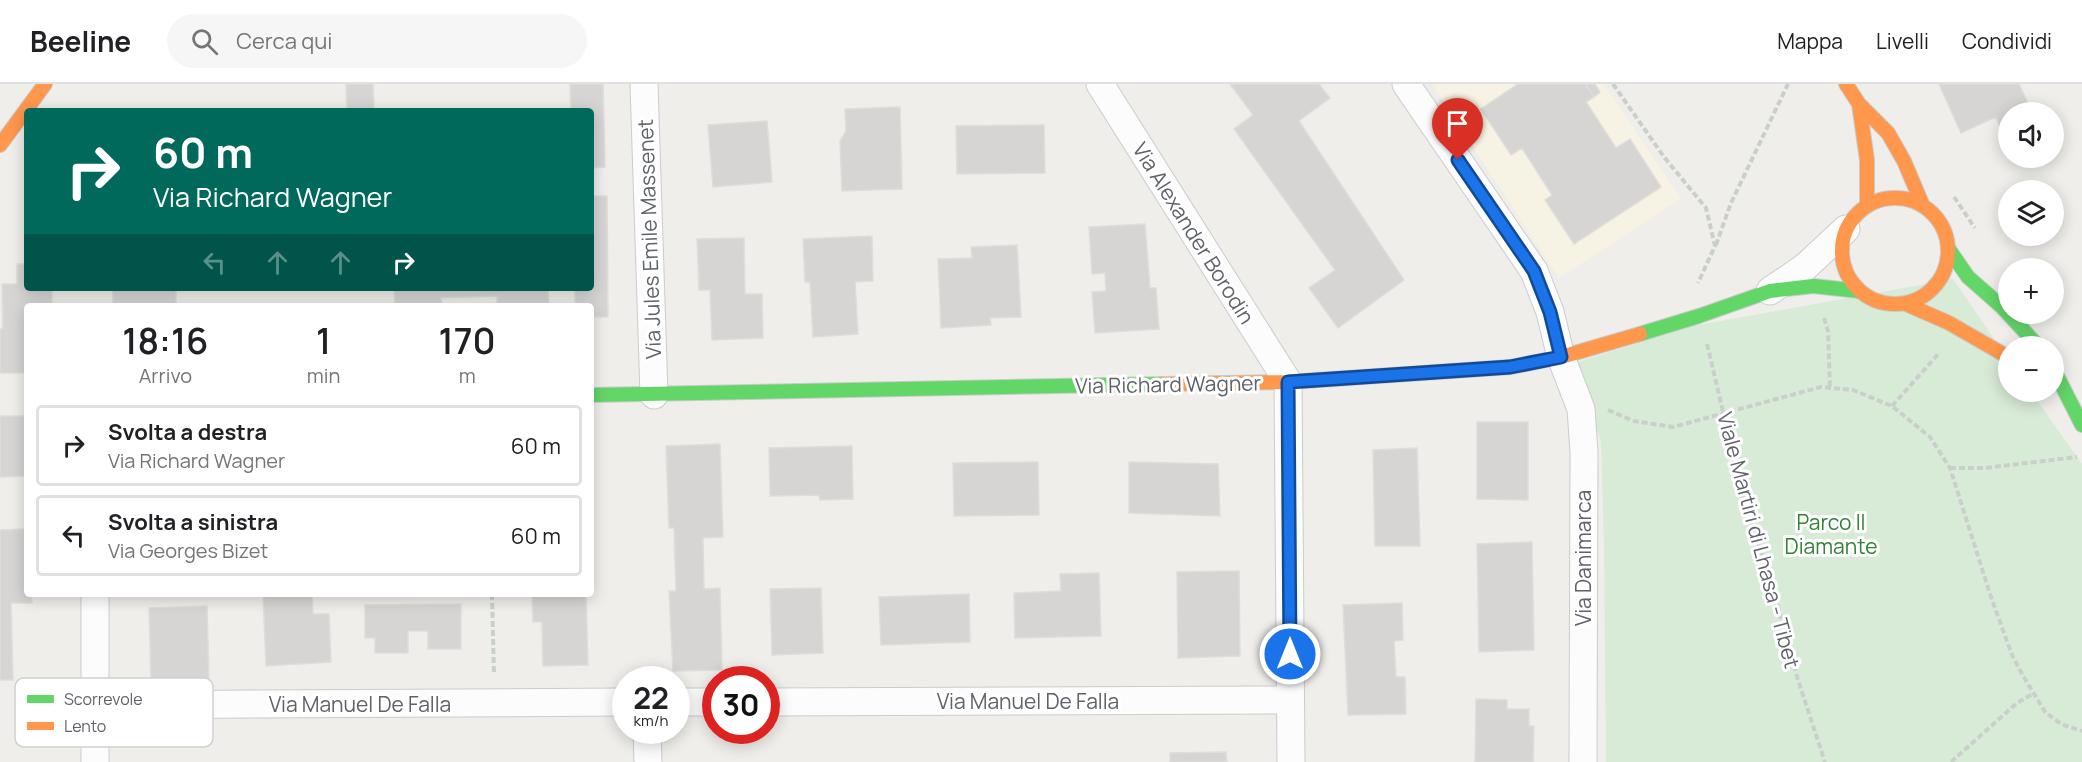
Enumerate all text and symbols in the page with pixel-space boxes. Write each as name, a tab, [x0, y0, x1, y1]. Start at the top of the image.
search box	[167, 14, 587, 68]
text: Beeline	[30, 22, 131, 60]
icon: search	[188, 25, 221, 58]
text: Cerca qui	[236, 26, 333, 56]
text: Mappa	[1777, 27, 1843, 55]
text: Livelli	[1876, 27, 1929, 55]
text: Condividi	[1962, 27, 2052, 55]
pin	[1432, 98, 1483, 160]
map controls	[1998, 102, 2064, 402]
button: sound	[1998, 102, 2064, 168]
icon: arrive	[1441, 107, 1474, 140]
street label: Via Jules Emile Massenet	[631, 119, 667, 359]
text: 60 m	[153, 123, 253, 181]
icon: right	[54, 132, 132, 210]
street label: Via Alexander Borodin	[1127, 137, 1261, 329]
text: Via Richard Wagner	[153, 178, 392, 215]
button: layers	[1998, 180, 2064, 246]
icon: left	[198, 246, 231, 279]
icon: ahead	[261, 246, 294, 279]
icon: ahead	[324, 246, 357, 279]
icon: right	[387, 246, 420, 279]
button: +	[1998, 258, 2064, 324]
text: 18:16	[122, 316, 209, 365]
text: 1	[316, 316, 331, 365]
text: 170	[439, 316, 496, 365]
button: −	[1998, 336, 2064, 402]
text: Arrivo	[139, 362, 192, 389]
text: min	[307, 362, 340, 389]
text: m	[459, 362, 476, 389]
street label: Via Richard Wagner	[1075, 368, 1262, 400]
street label: Viale Martiri di Lhasa - Tibet	[1711, 409, 1807, 671]
text: Svolta a destra	[108, 417, 267, 447]
icon: right	[57, 429, 90, 462]
text: 60 m	[511, 431, 561, 461]
text: Via Richard Wagner	[108, 447, 285, 474]
street label: Via Danimarca	[1569, 490, 1597, 626]
text: Svolta a sinistra	[108, 507, 278, 537]
park label: Parco Il Diamante	[1785, 508, 1877, 560]
icon: left	[57, 519, 90, 552]
text: 60 m	[511, 521, 561, 551]
text: Via Georges Bizet	[108, 537, 268, 564]
position arrow	[1258, 622, 1322, 686]
speed limit sign: 30	[702, 666, 780, 744]
text: 22	[633, 677, 669, 718]
legend	[15, 678, 213, 747]
street label: Via Manuel De Falla	[937, 687, 1119, 715]
text: Scorrevole	[64, 688, 143, 710]
street label: Via Manuel De Falla	[269, 690, 451, 718]
text: km/h	[634, 710, 668, 731]
text: Lento	[64, 715, 106, 737]

